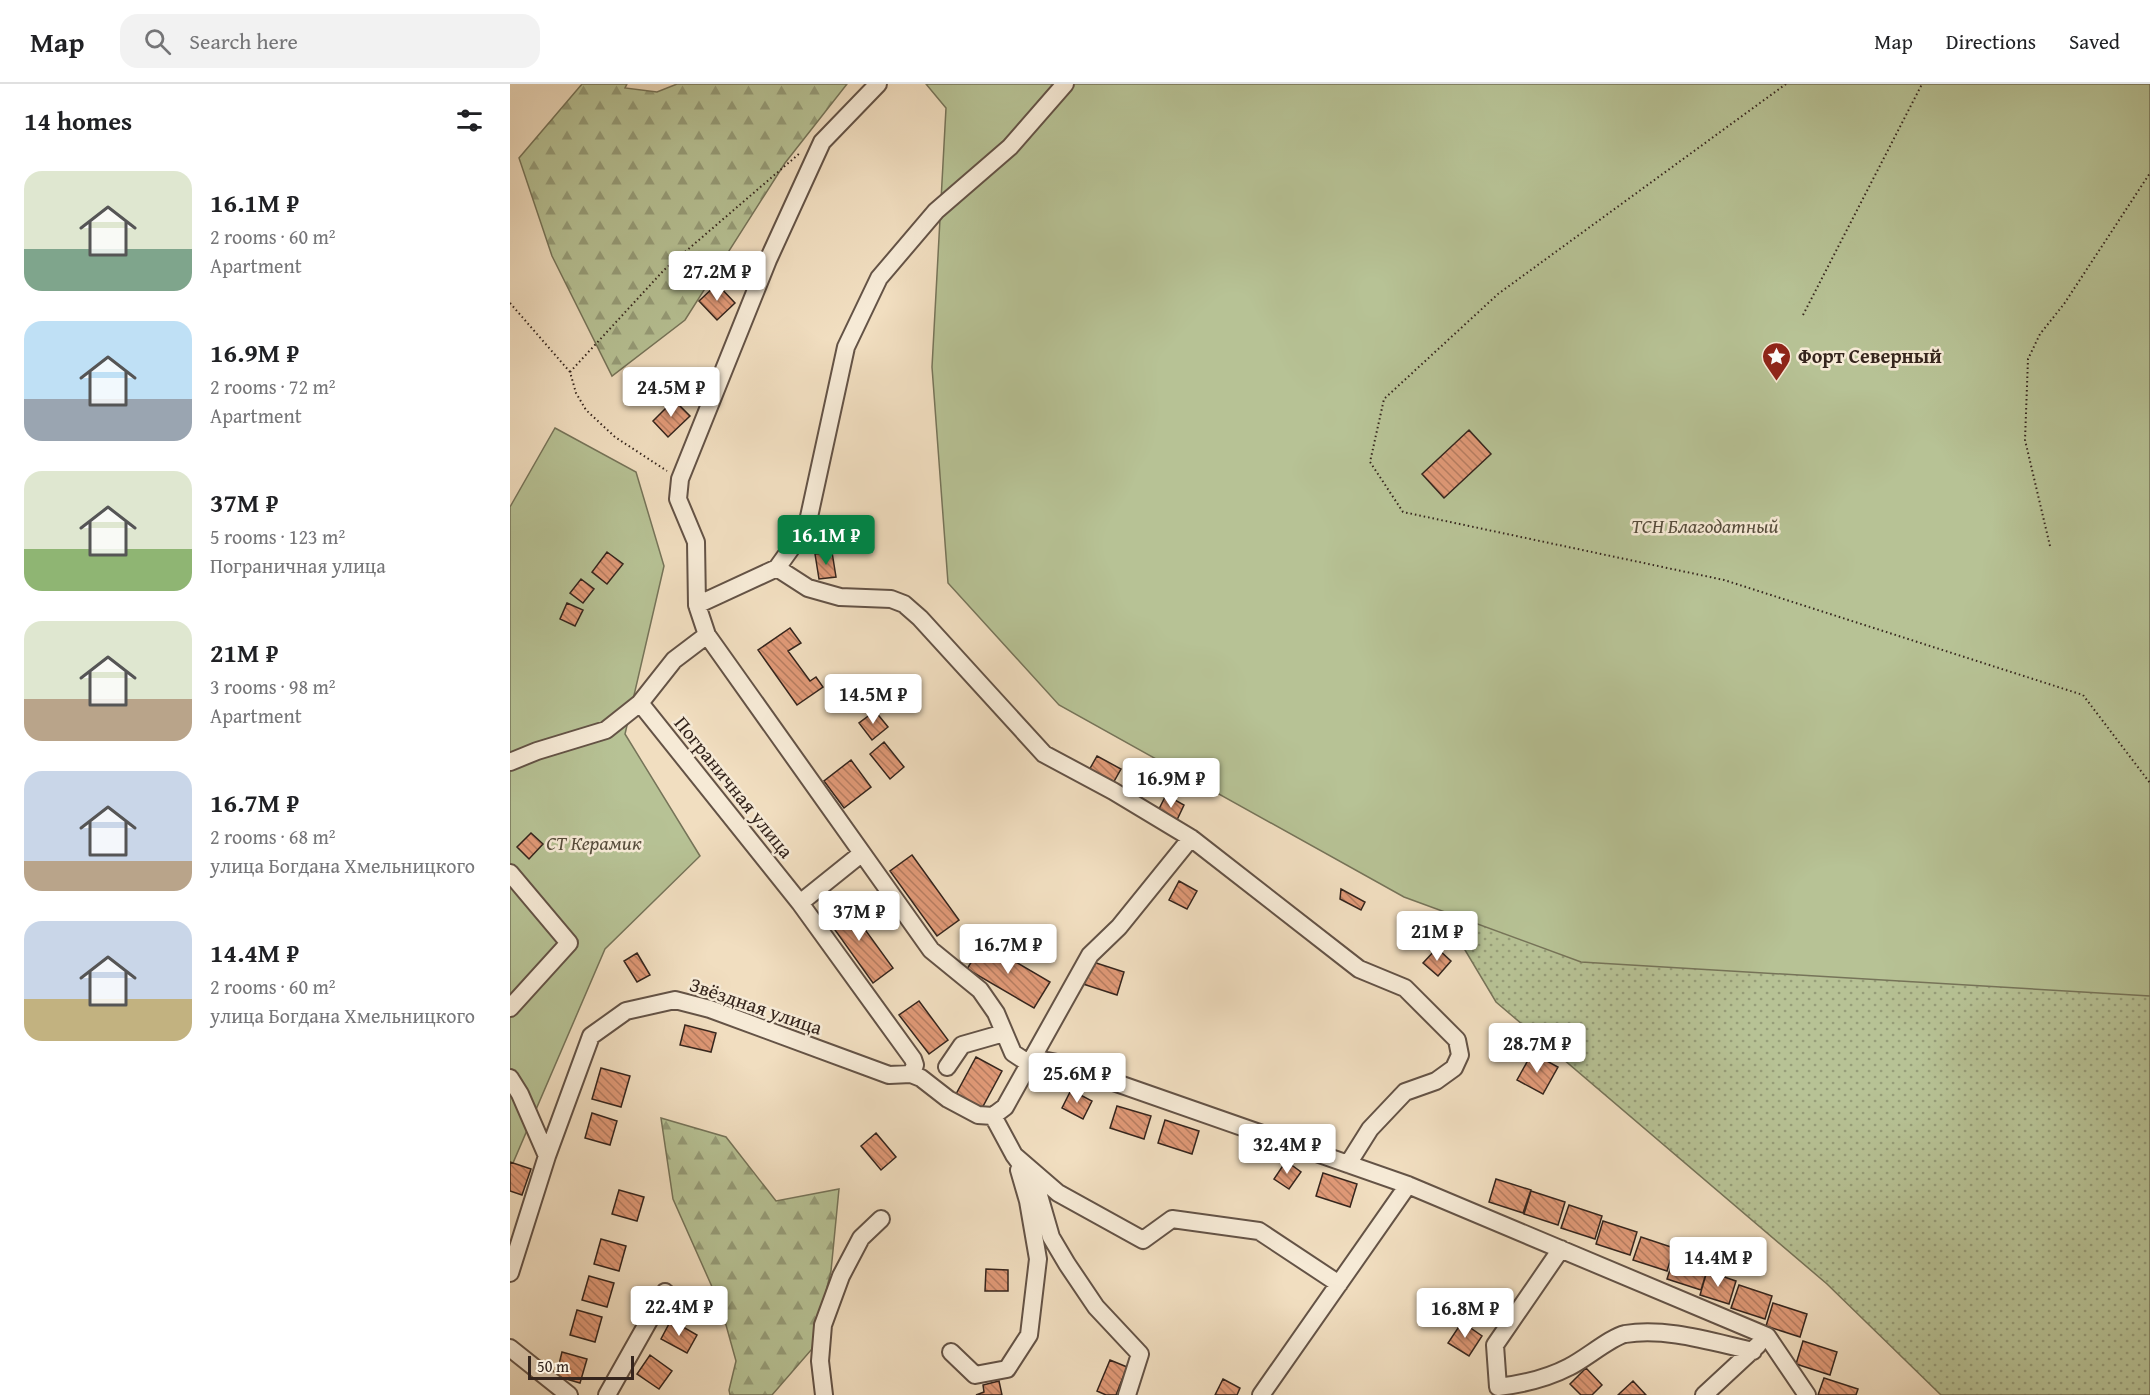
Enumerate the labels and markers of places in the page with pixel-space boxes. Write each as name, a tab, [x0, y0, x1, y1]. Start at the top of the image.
pin: 27.2M ₽	[662, 251, 772, 302]
place icon: Форт Северный	[1761, 340, 1793, 382]
place label: Форт Северный	[1798, 341, 1942, 370]
pin: 24.5M ₽	[616, 367, 726, 418]
pin: 16.1M ₽	[771, 515, 881, 566]
pin: 14.5M ₽	[818, 674, 928, 725]
pin: 16.9M ₽	[1116, 758, 1226, 809]
pin: 37M ₽	[817, 891, 901, 942]
pin: 21M ₽	[1395, 911, 1479, 962]
pin: 16.7M ₽	[953, 924, 1063, 975]
pin: 28.7M ₽	[1482, 1023, 1592, 1074]
pin: 25.6M ₽	[1022, 1053, 1132, 1104]
pin: 32.4M ₽	[1232, 1124, 1342, 1175]
pin: 14.4M ₽	[1663, 1237, 1773, 1288]
pin: 22.4M ₽	[624, 1286, 734, 1337]
pin: 16.8M ₽	[1410, 1288, 1520, 1339]

